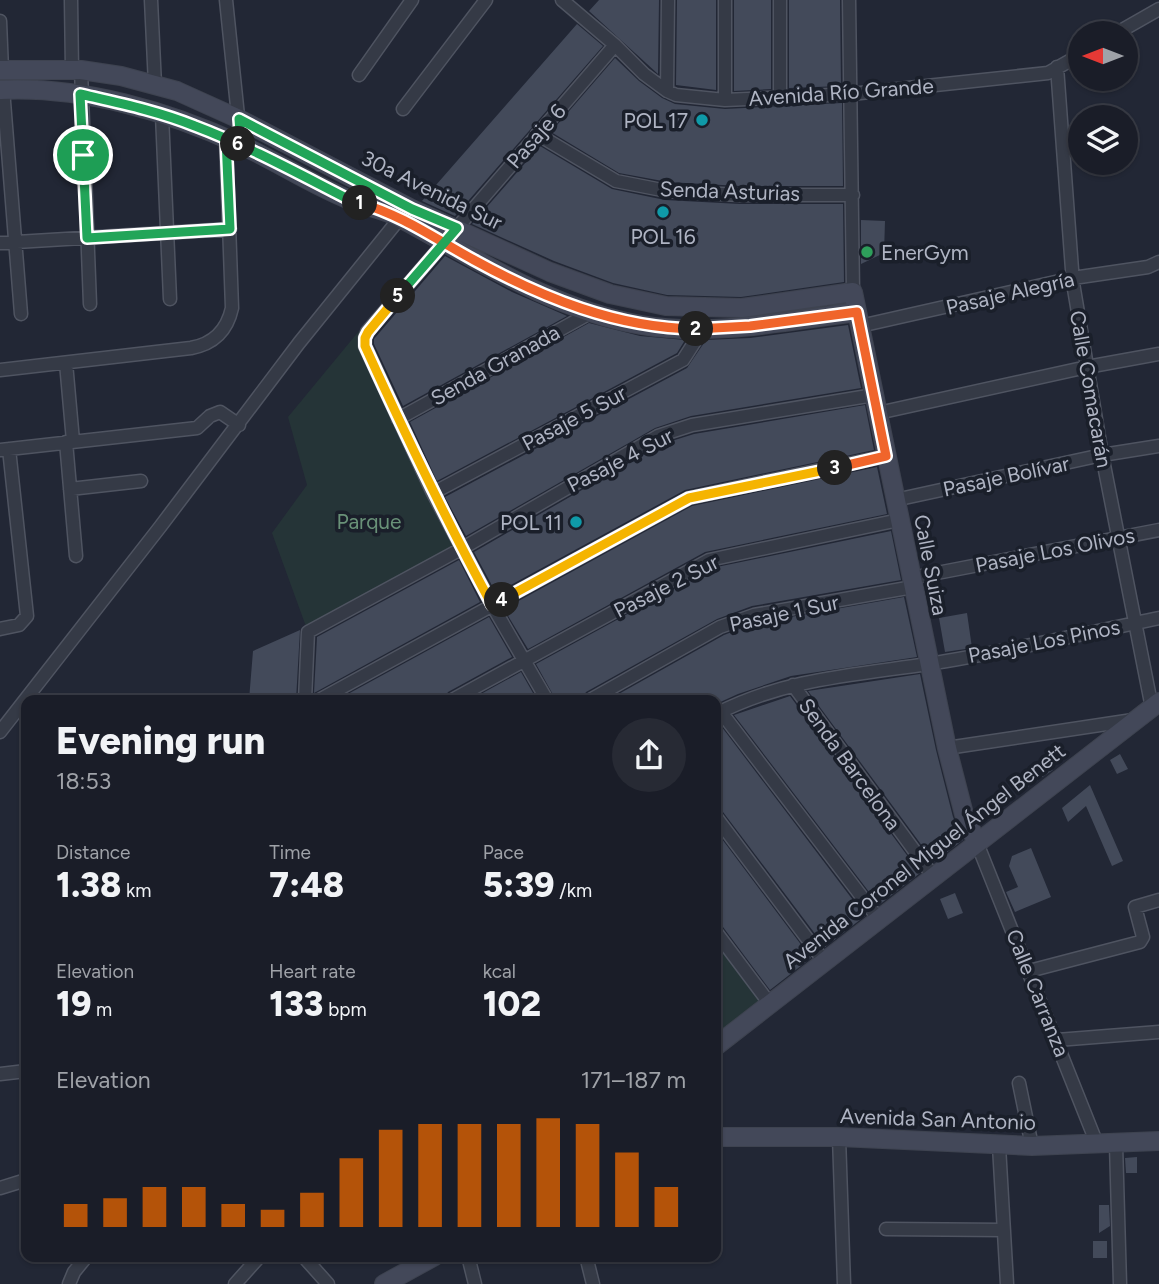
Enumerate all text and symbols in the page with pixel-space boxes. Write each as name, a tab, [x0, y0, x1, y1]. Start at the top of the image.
north arrow	[1068, 21, 1138, 91]
map controls	[1068, 21, 1138, 175]
street label: Avenida Río Grande	[748, 73, 934, 111]
street label: Pasaje 6	[501, 99, 571, 173]
button: layers	[1068, 105, 1138, 175]
place label: POL 17	[623, 108, 688, 133]
marker: POL 17	[694, 112, 710, 128]
pin	[53, 125, 113, 185]
pin: 6	[220, 127, 256, 162]
text: 6	[232, 132, 243, 155]
icon: arrive	[64, 136, 102, 174]
street label: 30a Avenida Sur	[358, 145, 506, 235]
street label: Senda Asturias	[659, 176, 801, 206]
pin: 1	[342, 186, 378, 220]
text: 1	[355, 191, 364, 214]
marker: POL 16	[655, 204, 671, 220]
place label: POL 16	[630, 224, 696, 249]
place label: EnerGym	[881, 240, 969, 265]
marker: EnerGym	[859, 244, 875, 260]
street label: Pasaje Alegría	[943, 266, 1077, 320]
pin: 5	[380, 278, 416, 314]
text: 5	[392, 284, 403, 307]
street label: Calle Comacarán	[1065, 308, 1117, 470]
pin: 2	[678, 312, 714, 346]
text: 2	[690, 317, 701, 340]
street label: Senda Granada	[426, 319, 564, 411]
street label: Pasaje 5 Sur	[518, 380, 630, 456]
street label: Pasaje 4 Sur	[563, 423, 677, 497]
pin: 3	[818, 450, 852, 486]
street label: Pasaje Bolívar	[941, 450, 1071, 502]
text: 3	[829, 456, 840, 479]
park label: Parque	[336, 509, 402, 534]
place label: POL 11	[500, 510, 562, 535]
street label: Calle Suiza	[909, 512, 953, 618]
marker: POL 11	[568, 514, 584, 530]
street label: Pasaje Los Olivos	[973, 522, 1137, 578]
street label: Pasaje 2 Sur	[609, 549, 723, 623]
pin: 4	[484, 582, 520, 618]
text: 4	[495, 588, 508, 611]
street label: Pasaje 1 Sur	[727, 589, 841, 637]
street label: Pasaje Los Pinos	[966, 614, 1122, 668]
street label: Senda Barcelona	[794, 693, 906, 835]
text: Evening run	[56, 718, 265, 764]
button: share	[612, 718, 686, 792]
street label: Avenida Coronel Miguel Ángel Benett	[778, 738, 1070, 974]
text: 18:53	[56, 767, 111, 795]
text: Distance	[56, 841, 130, 864]
text: Time	[269, 841, 311, 864]
text: Pace	[483, 841, 524, 864]
text: 1.38	[56, 864, 121, 906]
text: 7:48	[269, 864, 344, 906]
text: 5:39	[483, 864, 555, 906]
text: km	[121, 879, 151, 902]
text: /km	[555, 879, 592, 902]
street label: Calle Carranza	[1001, 926, 1075, 1060]
text: Elevation	[56, 960, 134, 983]
text: Heart rate	[269, 960, 356, 983]
text: kcal	[483, 960, 516, 983]
text: 19	[56, 983, 91, 1025]
text: 133	[269, 983, 324, 1025]
text: 102	[483, 983, 541, 1025]
text: m	[91, 998, 112, 1021]
text: bpm	[324, 998, 367, 1021]
text: Elevation	[56, 1066, 151, 1094]
text: 171–187 m	[581, 1066, 686, 1094]
street label: Avenida San Antonio	[840, 1103, 1036, 1135]

